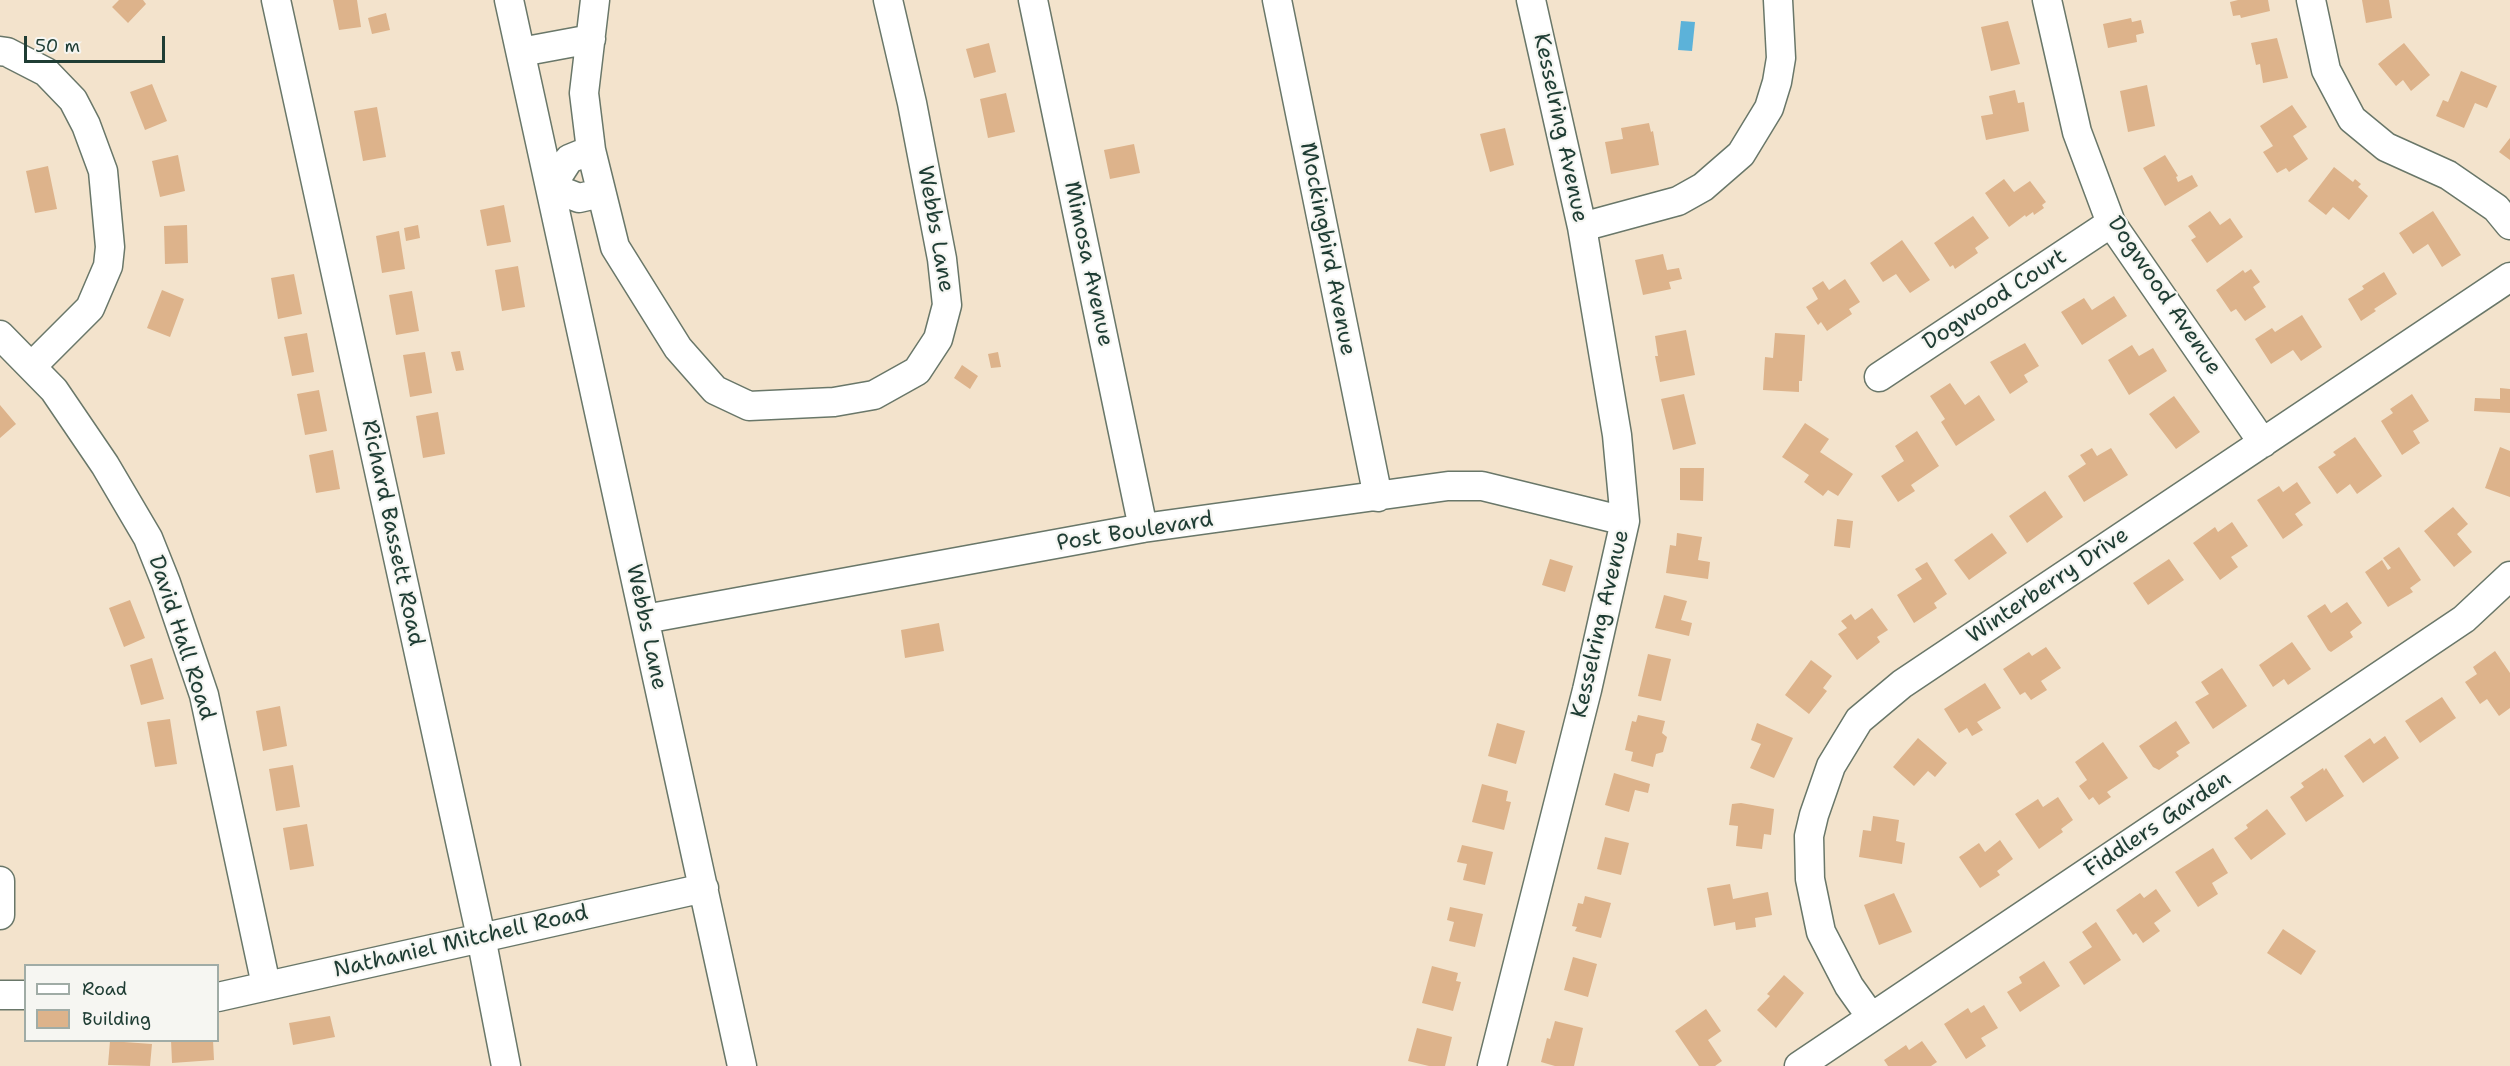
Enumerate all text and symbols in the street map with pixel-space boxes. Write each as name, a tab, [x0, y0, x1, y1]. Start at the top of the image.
scale bar	[27, 24, 168, 62]
street label: Kesselring Avenue	[1527, 31, 1593, 225]
text: 50 m	[35, 34, 80, 58]
street label: Mockingbird Avenue	[1293, 140, 1361, 358]
street label: Webbs Lane	[911, 164, 959, 294]
street label: Mimosa Avenue	[1058, 179, 1118, 349]
street label: Dogwood Avenue	[2101, 212, 2227, 380]
street label: Dogwood Court	[1918, 244, 2072, 356]
street label: Richard Bassett Road	[355, 417, 429, 649]
street label: Post Boulevard	[1055, 507, 1215, 557]
street label: Winterberry Drive	[1962, 522, 2134, 650]
street label: Kesselring Avenue	[1566, 527, 1636, 721]
street label: David Hall Road	[142, 552, 220, 724]
street label: Webbs Lane	[620, 562, 672, 692]
street label: Fiddlers Garden	[2080, 766, 2236, 884]
street label: Nathaniel Mitchell Road	[331, 900, 591, 984]
legend	[24, 964, 219, 1042]
text: Road	[82, 977, 127, 1001]
text: Building	[82, 1007, 151, 1031]

